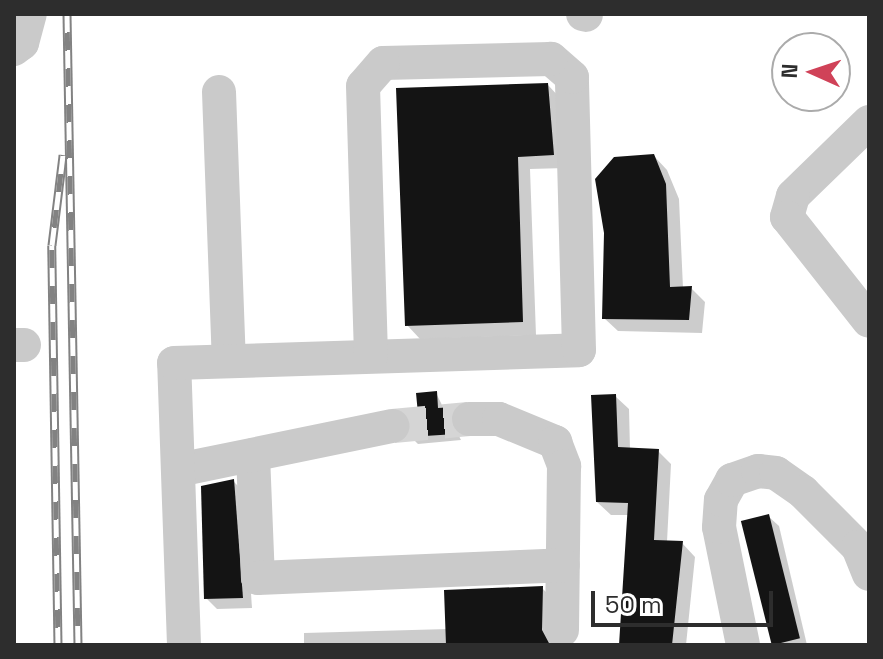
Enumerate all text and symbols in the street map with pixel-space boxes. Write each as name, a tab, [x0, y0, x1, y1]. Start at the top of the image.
north arrow	[771, 32, 851, 112]
text: N	[775, 63, 803, 79]
scale bar	[595, 575, 777, 625]
text: 50 m	[605, 589, 662, 620]

